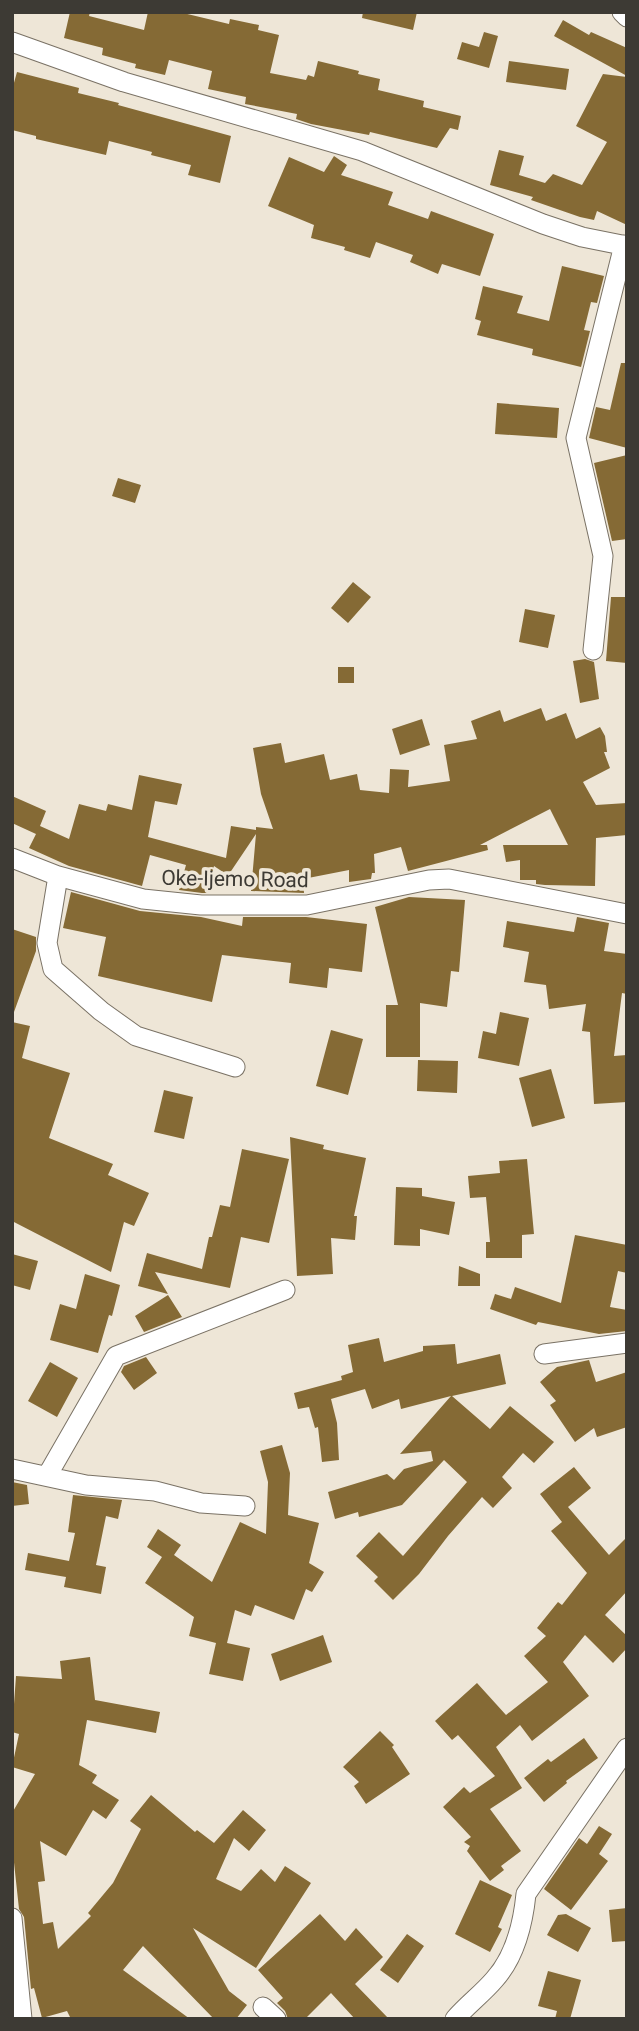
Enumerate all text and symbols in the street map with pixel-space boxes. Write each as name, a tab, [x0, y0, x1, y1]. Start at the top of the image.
street label: Oke-Ijemo Road	[161, 866, 309, 892]

